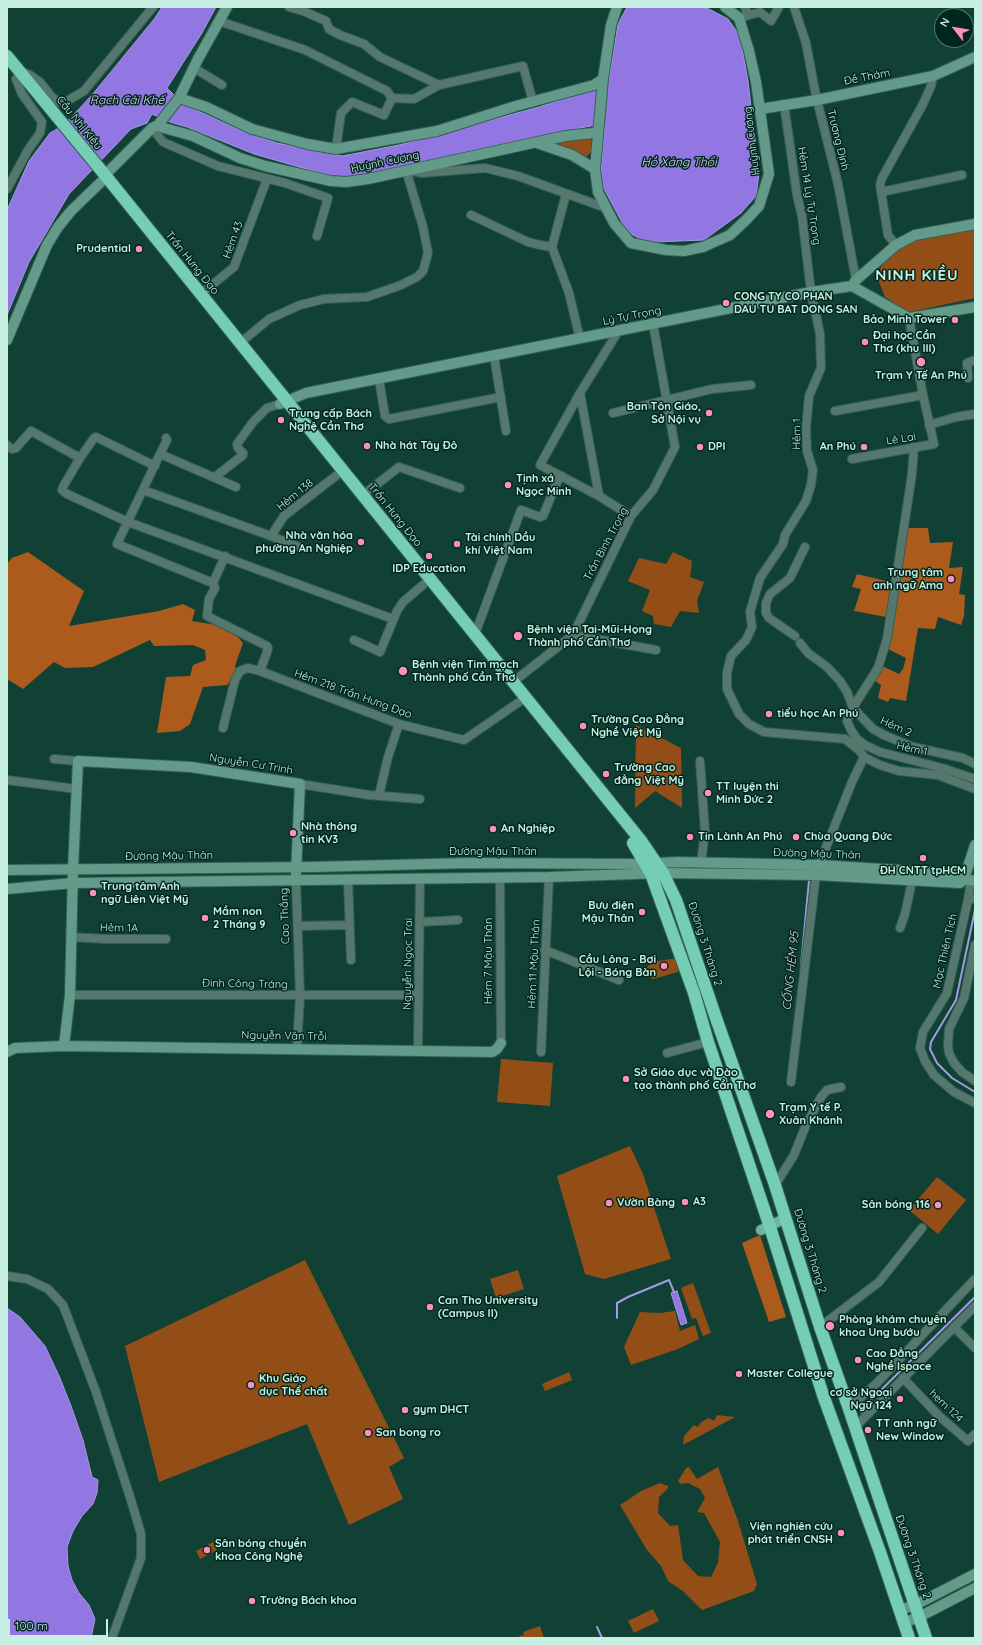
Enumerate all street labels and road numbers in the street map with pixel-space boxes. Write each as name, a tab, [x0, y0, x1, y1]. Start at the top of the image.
street label: Đề Thám	[843, 66, 891, 88]
street label: Cầu Nhị Kiều	[53, 94, 105, 152]
street label: Huỳnh Cương	[741, 106, 763, 176]
street label: Trương Định	[824, 108, 852, 172]
street label: Hẻm 14 Lý Tự Trọng	[795, 146, 823, 246]
street label: Huỳnh Cương	[350, 148, 420, 176]
street label: Hẻm 43	[220, 220, 246, 260]
street label: Trần Hưng Đạo	[162, 229, 222, 297]
street label: Lý Tự Trọng	[602, 304, 662, 328]
street label: Hẻm 1	[790, 418, 804, 450]
street label: Lê Lai	[885, 430, 917, 448]
street label: Hẻm 138	[274, 476, 316, 514]
street label: Trần Hưng Đạo	[365, 481, 425, 549]
street label: Trần Bình Trọng	[581, 505, 631, 583]
street label: Hẻm 218 Trần Hưng Đạo	[292, 667, 414, 721]
street label: Hẻm 2	[878, 714, 914, 740]
street label: Hẻm 1	[895, 739, 929, 759]
street label: Nguyễn Cư Trinh	[208, 751, 294, 777]
street label: Đường Mậu Thân	[449, 845, 537, 859]
street label: Đường Mậu Thân	[773, 846, 861, 862]
street label: Đường Mậu Thân	[125, 849, 213, 863]
street label: Cao Thắng	[277, 888, 293, 944]
street label: Đường 3 Tháng 2	[685, 900, 725, 988]
street label: Mạc Thiên Tích	[930, 912, 960, 990]
street label: Nguyễn Ngọc Trai	[401, 918, 415, 1010]
street label: Hẻm 7 Mậu Thân	[482, 918, 496, 1004]
street label: Hẻm 11 Mậu Thân	[525, 919, 543, 1009]
street label: Hẻm 1A	[100, 921, 138, 935]
street label: Đinh Công Tráng	[202, 977, 288, 991]
street label: Nguyễn Văn Trỗi	[241, 1029, 327, 1043]
street label: Đường 3 Tháng 2	[791, 1207, 829, 1295]
street label: hem 124	[927, 1387, 965, 1425]
street label: Đường 3 Tháng 2	[892, 1513, 934, 1601]

